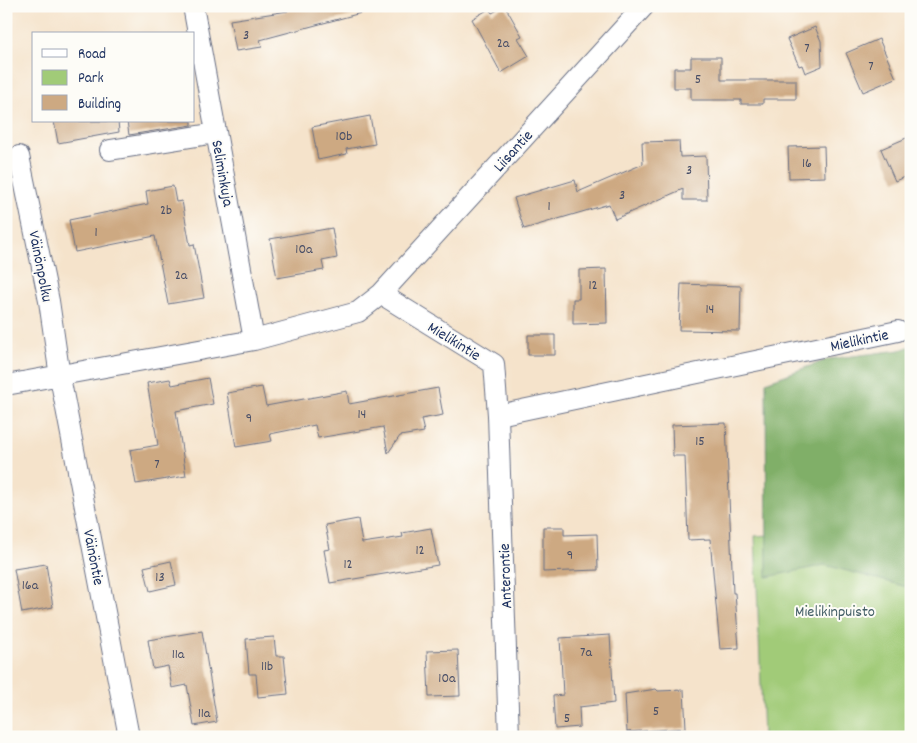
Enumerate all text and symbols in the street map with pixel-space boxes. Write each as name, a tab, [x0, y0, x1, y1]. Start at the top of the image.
house number: 3	[243, 26, 249, 46]
legend	[32, 32, 195, 122]
house number: 2a	[497, 34, 510, 54]
house number: 7	[804, 39, 810, 59]
text: Road	[78, 44, 106, 66]
house number: 7	[868, 57, 874, 77]
text: Park	[78, 68, 104, 90]
house number: 5	[695, 70, 701, 90]
text: Building	[78, 94, 121, 116]
street label: Liisantie	[489, 125, 539, 178]
house number: 10b	[336, 127, 352, 147]
street label: Seliminkuja	[204, 138, 239, 209]
house number: 16	[802, 154, 812, 174]
house number: 3	[686, 161, 692, 181]
house number: 3	[619, 186, 625, 206]
house number: 1	[547, 197, 551, 217]
house number: 2b	[160, 201, 172, 221]
house number: 1	[94, 223, 98, 243]
street label: Väinönpolku	[21, 229, 58, 304]
house number: 10a	[295, 240, 313, 260]
house number: 2a	[175, 266, 188, 286]
house number: 12	[588, 276, 598, 296]
house number: 14	[706, 300, 714, 320]
street label: Mielikintie	[423, 317, 485, 367]
street label: Mielikintie	[828, 324, 891, 359]
house number: 14	[358, 405, 366, 425]
house number: 9	[246, 409, 252, 429]
house number: 15	[695, 432, 705, 452]
house number: 7	[154, 455, 160, 475]
street label: Väinöntie	[76, 528, 109, 587]
house number: 12	[415, 541, 425, 561]
street label: Anterontie	[494, 543, 519, 609]
house number: 9	[567, 546, 573, 566]
house number: 12	[343, 555, 353, 575]
house number: 13	[155, 568, 165, 588]
house number: 16a	[22, 576, 39, 596]
park label: Mielikinpuisto	[795, 601, 875, 624]
house number: 7a	[580, 643, 592, 663]
house number: 11a	[172, 645, 185, 665]
house number: 11b	[261, 657, 273, 677]
house number: 10a	[438, 669, 456, 689]
house number: 5	[653, 702, 659, 722]
house number: 11a	[198, 704, 211, 724]
house number: 5	[564, 709, 570, 729]

